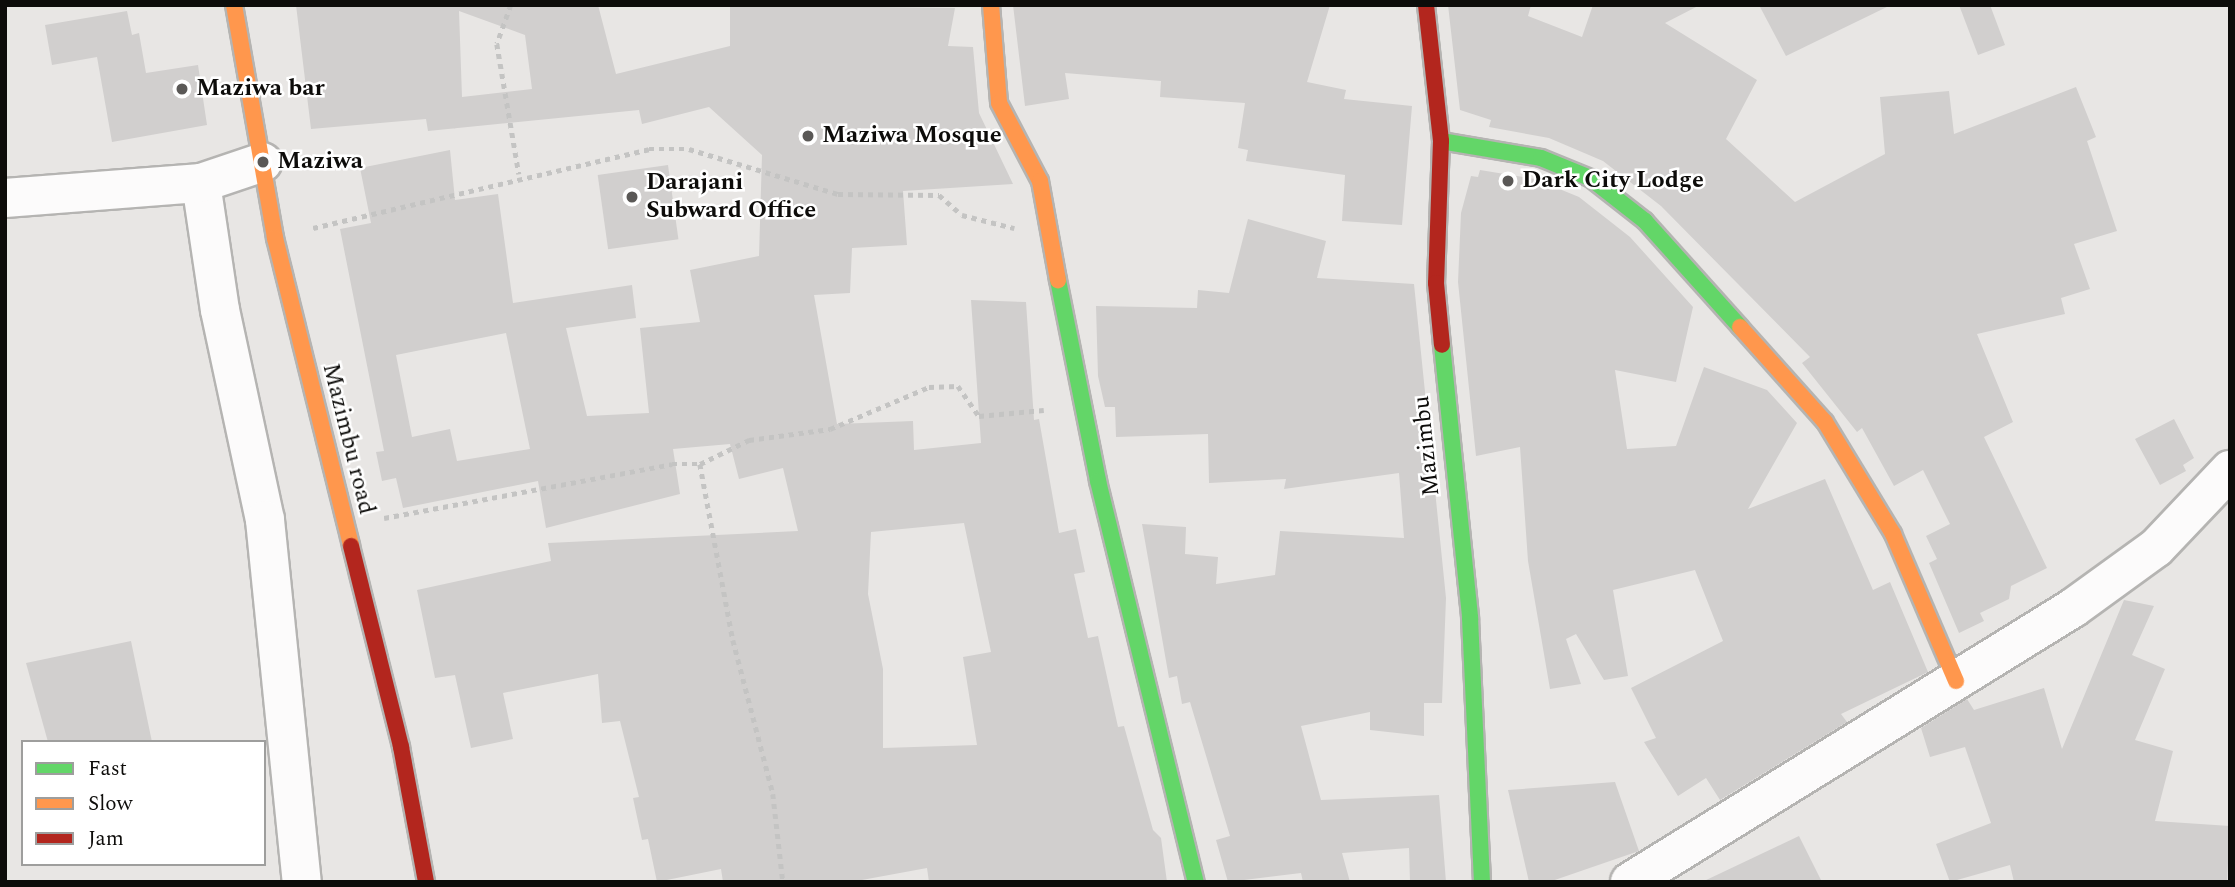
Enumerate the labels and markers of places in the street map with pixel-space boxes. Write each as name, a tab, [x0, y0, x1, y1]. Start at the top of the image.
place label: Maziwa bar	[196, 75, 325, 103]
marker: Maziwa bar	[174, 81, 190, 97]
place label: Maziwa Mosque	[822, 122, 1002, 150]
marker: Maziwa Mosque	[800, 128, 816, 144]
place label: Maziwa	[277, 148, 363, 176]
marker: Maziwa	[255, 154, 271, 170]
place label: Dark City Lodge	[1522, 167, 1704, 195]
place label: Darajani Subward Office	[646, 169, 816, 225]
marker: Dark City Lodge	[1500, 173, 1516, 189]
marker: Darajani Subward Office	[624, 189, 640, 205]

